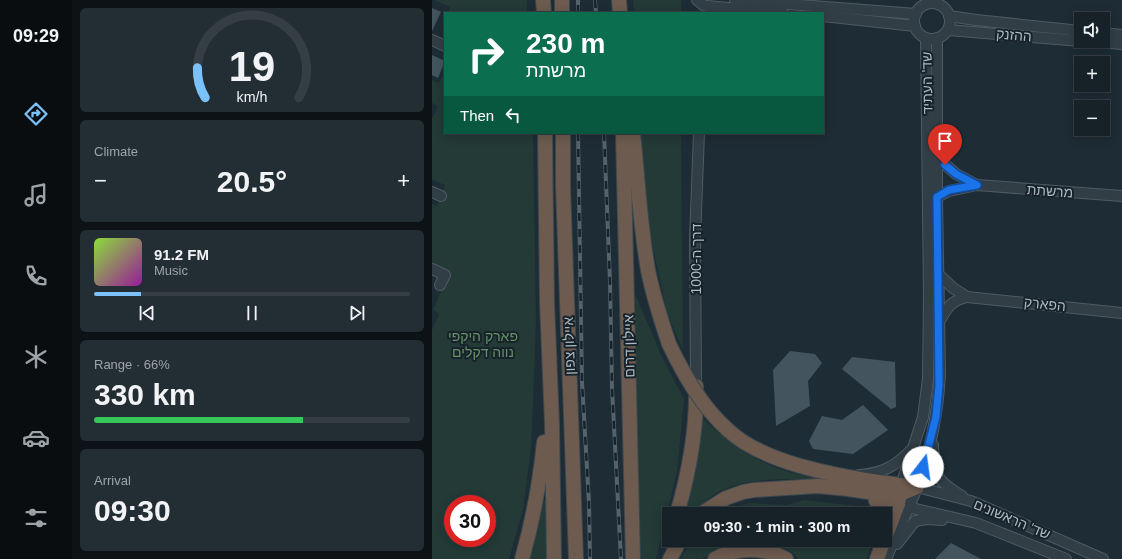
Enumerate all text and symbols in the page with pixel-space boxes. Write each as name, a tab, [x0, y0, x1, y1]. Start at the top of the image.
map controls	[1074, 12, 1110, 136]
button: sound	[1074, 12, 1110, 48]
street label: ההזנק	[996, 25, 1032, 45]
text: 09:29	[13, 26, 59, 46]
icon: right	[460, 28, 512, 80]
text: 230 m	[526, 28, 605, 59]
text: 19	[229, 43, 275, 90]
street label: שד' העתיד	[918, 52, 936, 114]
button: +	[1074, 56, 1110, 92]
text: מרשתת	[526, 61, 586, 81]
text: km/h	[237, 89, 268, 105]
icon: directions	[22, 100, 50, 128]
button: −	[1074, 100, 1110, 136]
icon: left	[502, 104, 524, 126]
text: Then	[460, 107, 494, 124]
pin	[928, 124, 962, 165]
icon: arrive	[934, 130, 956, 152]
text: Climate	[94, 144, 138, 159]
text: 20.5°	[217, 165, 287, 198]
text: −	[94, 168, 107, 193]
text: +	[397, 168, 410, 193]
icon: music	[22, 181, 50, 209]
street label: מרשתת	[1026, 181, 1074, 201]
street label: דרך ה-1000	[688, 223, 704, 294]
text: 91.2 FM	[154, 246, 209, 263]
icon: phone	[22, 262, 50, 290]
text: Music	[154, 263, 188, 278]
street label: הפארק	[1023, 294, 1067, 314]
icon: previous	[136, 302, 158, 324]
icon: pause	[241, 302, 263, 324]
icon: next	[346, 302, 368, 324]
street label: איילון דרום	[620, 314, 638, 378]
street label: איילון צפון	[560, 316, 578, 375]
park label: פארק היקפי נווה דקלים	[448, 328, 518, 360]
icon: climate	[22, 343, 50, 371]
text: Range · 66%	[94, 357, 170, 372]
text: 330 km	[94, 378, 196, 411]
icon: car	[22, 424, 50, 452]
position arrow	[902, 446, 944, 488]
text: Arrival	[94, 473, 131, 488]
text: 09:30	[94, 494, 171, 527]
speed limit sign: 30	[444, 495, 496, 547]
street label: שד' הראשונים	[971, 496, 1053, 542]
icon: filters	[22, 504, 50, 532]
text: 09:30 · 1 min · 300 m	[704, 518, 850, 535]

